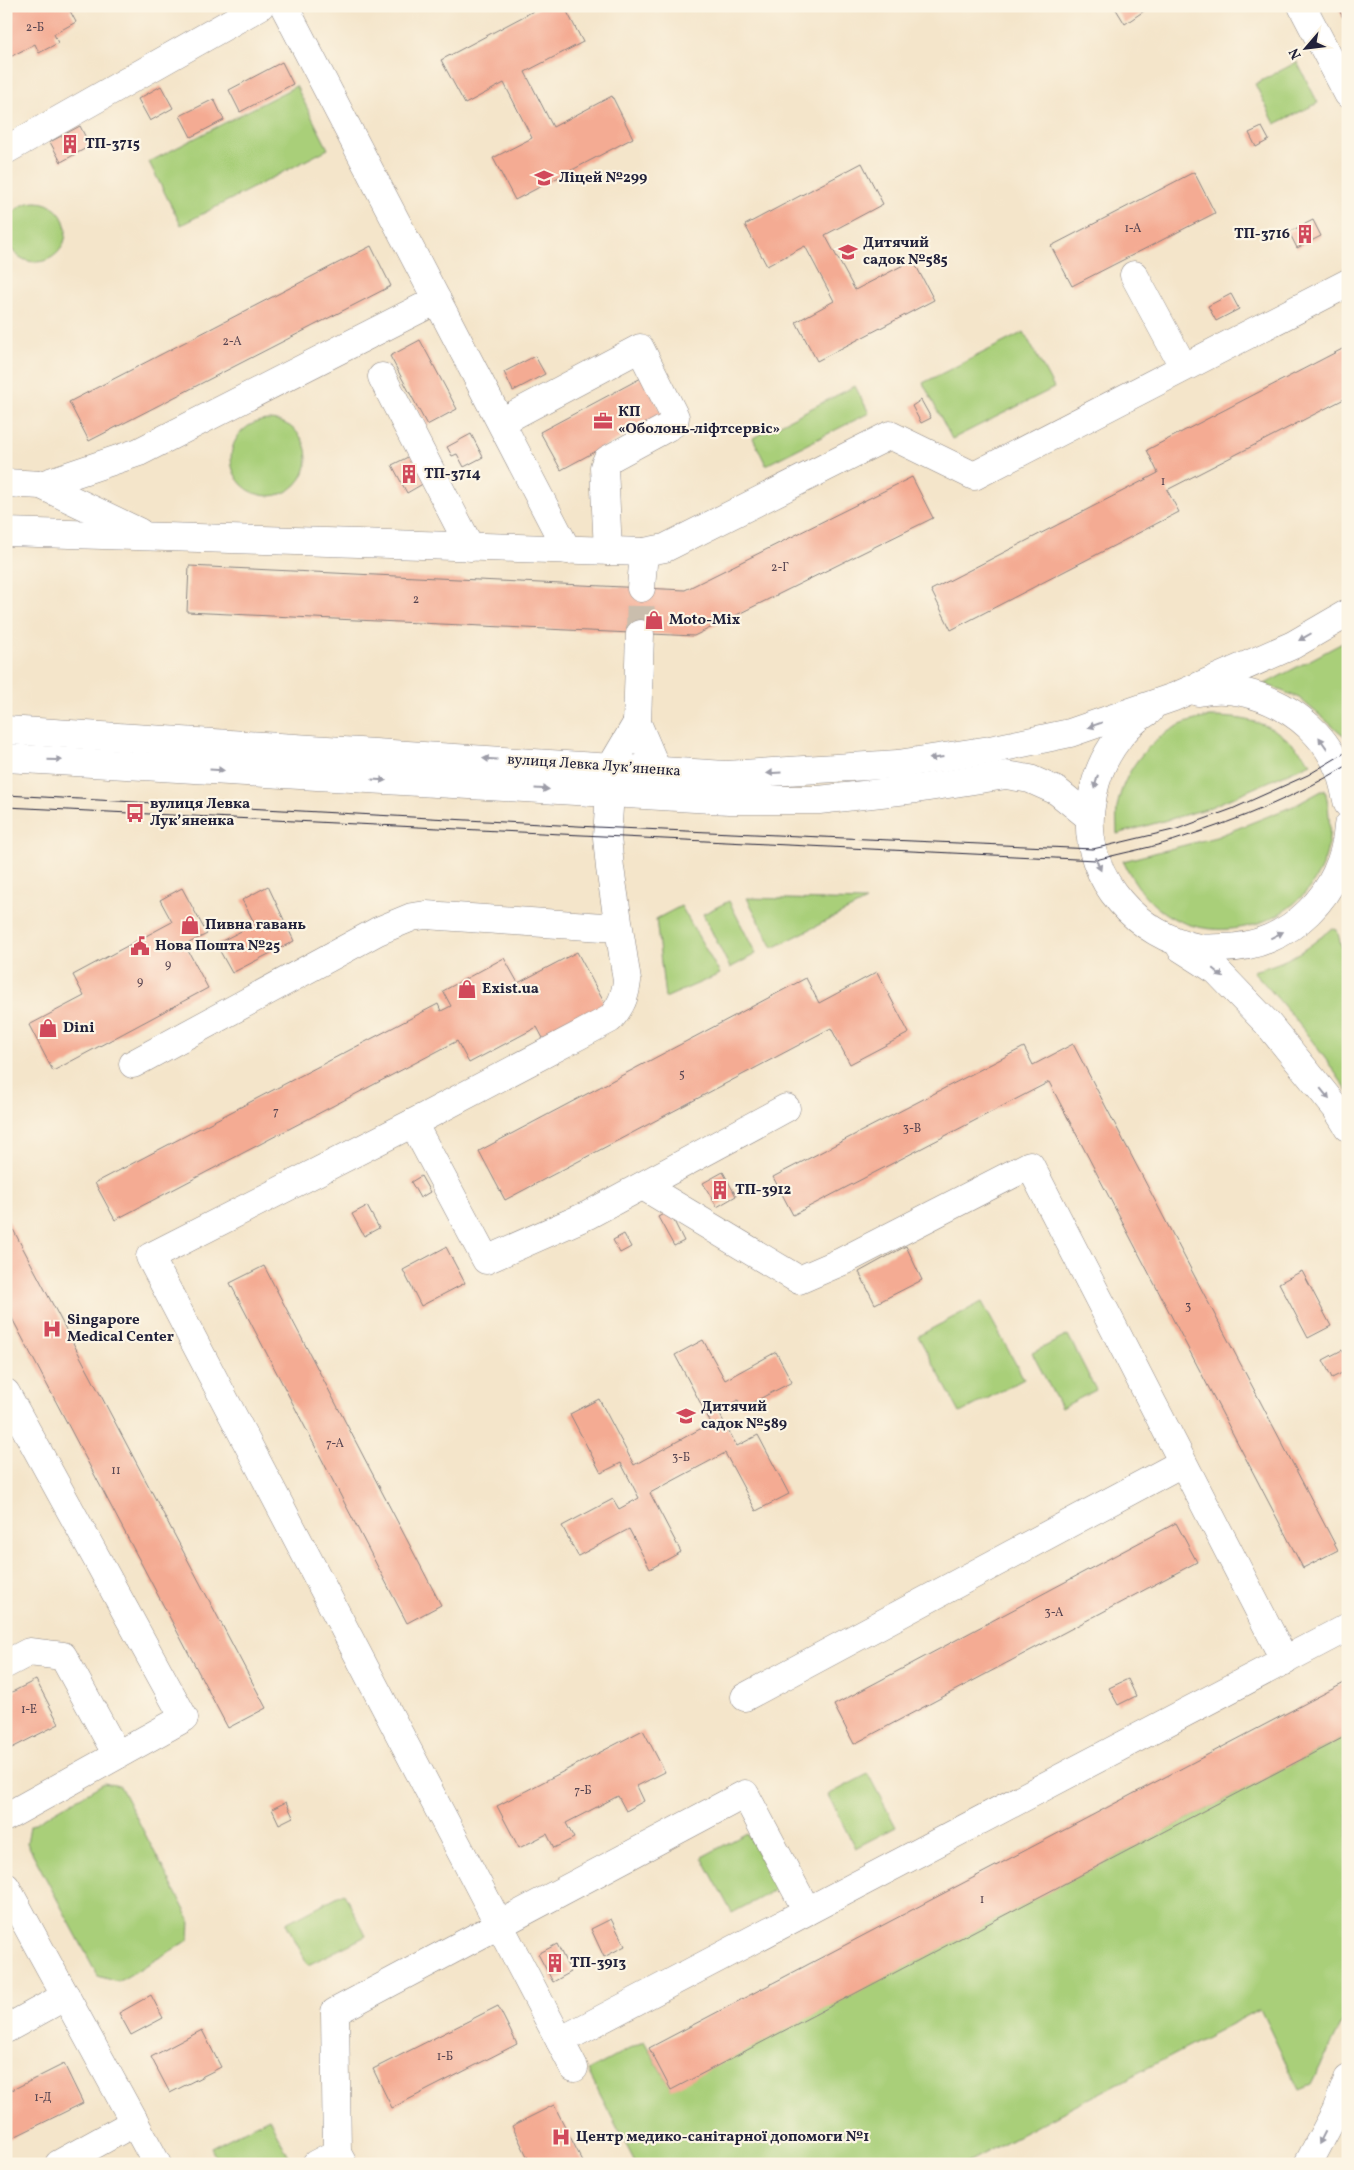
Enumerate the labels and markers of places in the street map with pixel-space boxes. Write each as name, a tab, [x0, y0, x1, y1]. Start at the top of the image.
building icon: ТП-3715	[59, 133, 81, 155]
place label: ТП-3715	[85, 134, 140, 155]
school or university icon: Ліцей №299	[533, 167, 555, 189]
place label: Ліцей №299	[559, 168, 647, 189]
building icon: ТП-3716	[1294, 223, 1316, 245]
place label: ТП-3716	[1234, 224, 1290, 245]
place label: Дитячий садок №585	[863, 233, 948, 271]
school or university icon: Дитячий садок №585	[837, 241, 859, 263]
place label: КП «Оболонь-ліфтсервіс»	[618, 402, 780, 440]
office icon: КП «Оболонь-ліфтсервіс»	[592, 410, 614, 432]
building icon: ТП-3714	[398, 463, 420, 485]
place label: ТП-3714	[424, 464, 481, 485]
shop icon: Moto-Mix	[643, 609, 665, 631]
place label: Moto-Mix	[669, 610, 741, 631]
place label: вулиця Левка Лукʼяненка	[150, 794, 250, 832]
bus stop icon: вулиця Левка Лукʼяненка	[124, 802, 146, 824]
shop icon: Пивна гавань	[179, 914, 201, 936]
place label: Пивна гавань	[205, 915, 306, 936]
public building icon: Нова Пошта №25	[129, 935, 151, 957]
place label: Нова Пошта №25	[155, 936, 280, 957]
shop icon: Exist.ua	[456, 978, 478, 1000]
place label: Exist.ua	[482, 979, 539, 1000]
shop icon: Dini	[37, 1017, 59, 1039]
place label: Dini	[63, 1018, 95, 1039]
building icon: ТП-3912	[709, 1179, 731, 1201]
place label: ТП-3912	[735, 1180, 792, 1201]
place label: Singapore Medical Center	[67, 1310, 174, 1348]
hospital icon: Singapore Medical Center	[41, 1318, 63, 1340]
place label: Дитячий садок №589	[701, 1397, 787, 1435]
school or university icon: Дитячий садок №589	[675, 1405, 697, 1427]
building icon: ТП-3913	[544, 1952, 566, 1974]
place label: ТП-3913	[570, 1953, 627, 1974]
hospital icon: Центр медико-санітарної допомоги №1	[550, 2126, 572, 2148]
place label: Центр медико-санітарної допомоги №1	[576, 2127, 869, 2148]

